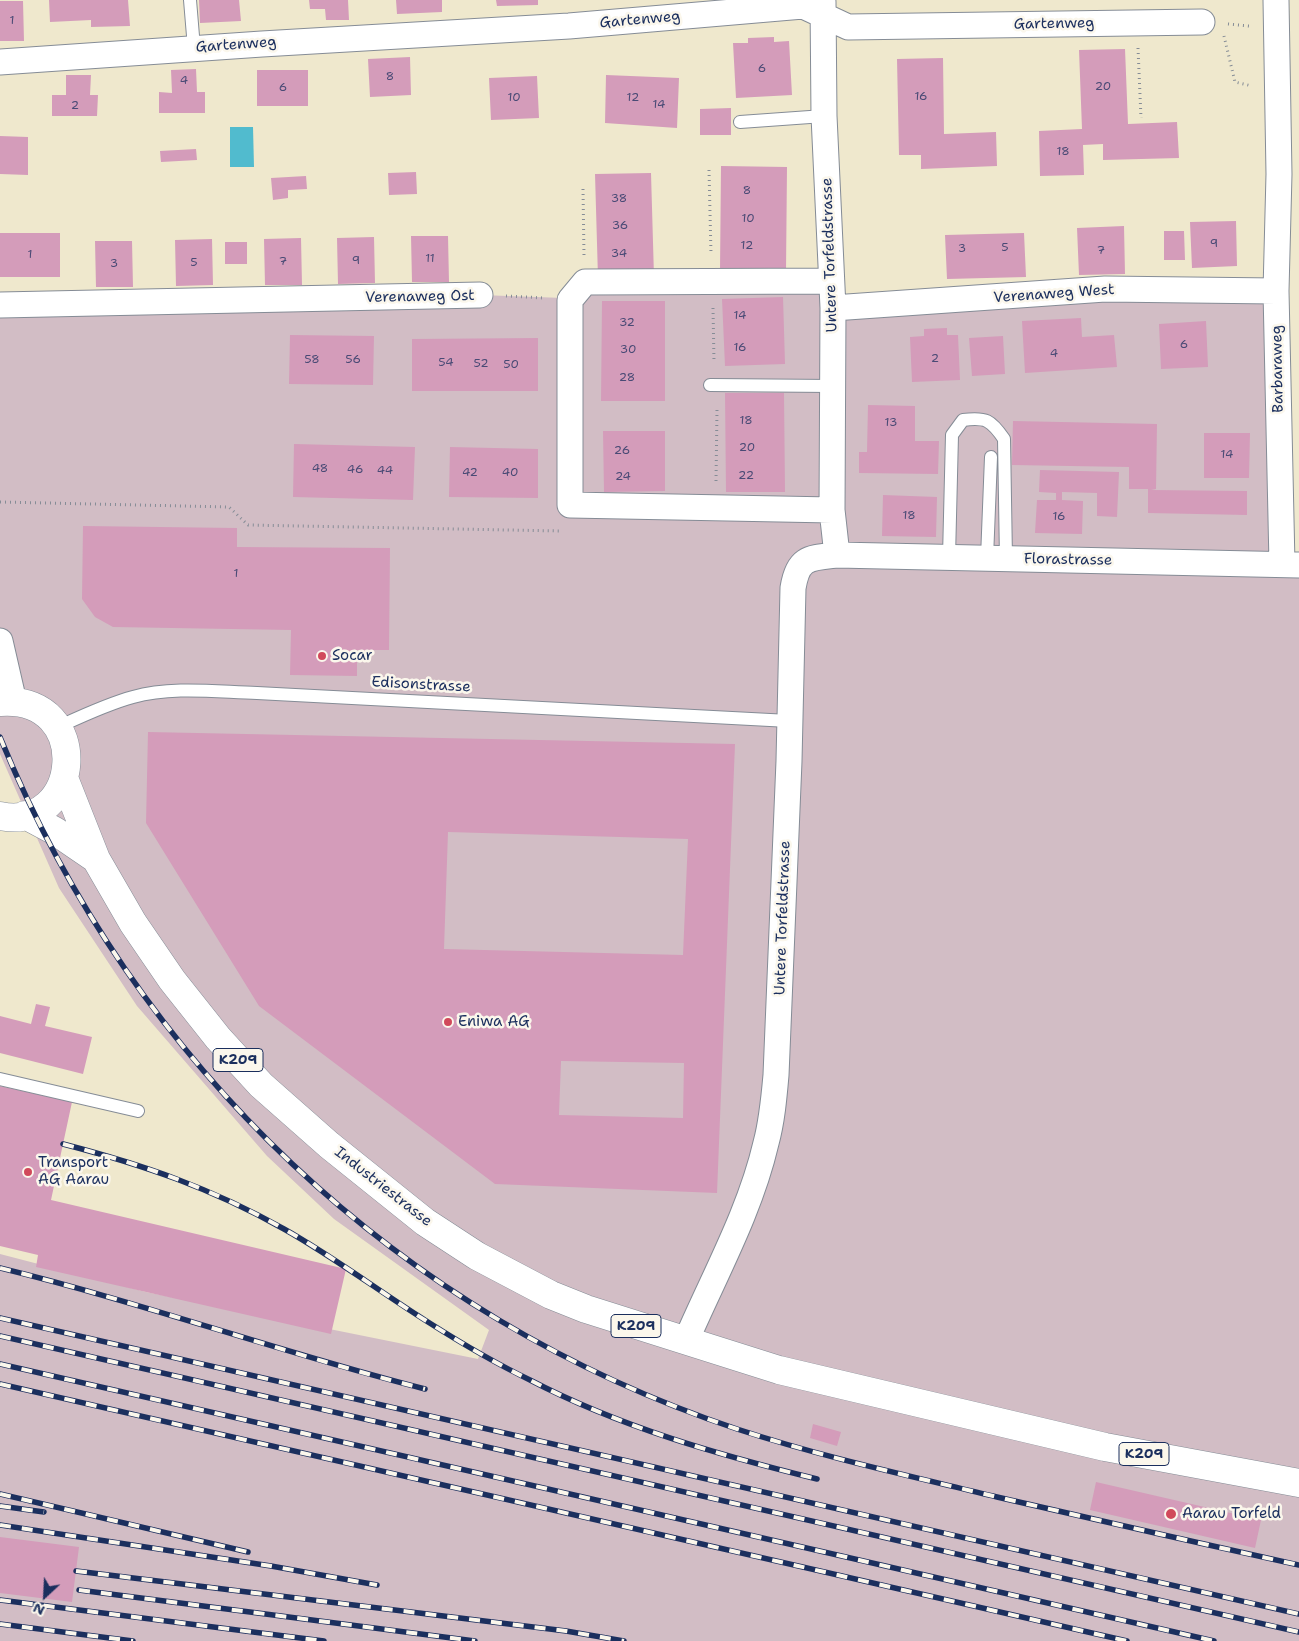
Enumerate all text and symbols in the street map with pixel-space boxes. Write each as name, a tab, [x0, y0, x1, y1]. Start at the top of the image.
street label: Gartenweg	[599, 8, 681, 32]
house number: 1	[9, 14, 15, 28]
street label: Gartenweg	[1013, 14, 1095, 34]
street label: Gartenweg	[195, 33, 277, 57]
house number: 6	[758, 62, 766, 76]
house number: 8	[386, 70, 394, 84]
house number: 4	[180, 74, 188, 88]
house number: 20	[1095, 80, 1111, 94]
house number: 6	[279, 81, 287, 95]
house number: 16	[914, 90, 928, 104]
house number: 10	[507, 91, 521, 105]
house number: 12	[627, 91, 639, 105]
house number: 14	[653, 98, 665, 112]
house number: 2	[71, 99, 79, 113]
house number: 18	[1056, 145, 1070, 159]
street label: Untere Torfeldstrasse	[818, 177, 842, 333]
house number: 8	[743, 184, 751, 198]
house number: 38	[611, 192, 627, 206]
house number: 10	[741, 212, 755, 226]
house number: 36	[612, 219, 628, 233]
house number: 9	[1210, 237, 1218, 251]
house number: 12	[741, 239, 753, 253]
house number: 5	[1001, 241, 1009, 255]
house number: 3	[958, 242, 966, 256]
house number: 7	[1097, 244, 1105, 258]
house number: 34	[611, 247, 627, 261]
house number: 1	[27, 248, 33, 262]
house number: 11	[425, 252, 435, 266]
house number: 9	[352, 254, 360, 268]
house number: 7	[279, 255, 287, 269]
house number: 5	[190, 256, 198, 270]
house number: 3	[110, 257, 118, 271]
street label: Verenaweg West	[993, 281, 1115, 307]
street label: Verenaweg Ost	[365, 287, 475, 307]
house number: 14	[734, 309, 746, 323]
house number: 32	[619, 316, 635, 330]
street label: Barbaraweg	[1268, 325, 1288, 413]
house number: 6	[1180, 338, 1188, 352]
house number: 16	[733, 341, 747, 355]
house number: 30	[620, 343, 636, 357]
house number: 4	[1050, 347, 1058, 361]
house number: 2	[931, 352, 939, 366]
house number: 58	[304, 353, 320, 367]
house number: 56	[345, 353, 361, 367]
house number: 54	[438, 356, 454, 370]
house number: 52	[473, 357, 489, 371]
house number: 50	[503, 358, 519, 372]
house number: 28	[619, 371, 635, 385]
house number: 18	[739, 414, 753, 428]
house number: 13	[885, 416, 897, 430]
house number: 20	[739, 441, 755, 455]
house number: 26	[614, 444, 630, 458]
house number: 14	[1221, 448, 1233, 462]
house number: 48	[312, 462, 328, 476]
house number: 46	[347, 463, 363, 477]
house number: 44	[377, 464, 393, 478]
house number: 42	[462, 466, 478, 480]
house number: 40	[502, 466, 518, 480]
house number: 22	[738, 469, 754, 483]
house number: 24	[615, 470, 631, 484]
house number: 18	[902, 509, 916, 523]
house number: 16	[1052, 510, 1066, 524]
street label: Florastrasse	[1024, 550, 1112, 570]
house number: 1	[233, 567, 239, 581]
place label: Socar	[332, 647, 373, 665]
marker: Socar	[316, 650, 328, 662]
street label: Edisonstrasse	[371, 673, 471, 697]
street label: Untere Torfeldstrasse	[771, 840, 795, 996]
place label: Eniwa AG	[458, 1013, 530, 1031]
marker: Eniwa AG	[442, 1016, 454, 1028]
road number: K209	[213, 1048, 263, 1072]
street label: Industriestrasse	[331, 1143, 435, 1231]
place label: Transport AG Aarau	[38, 1154, 109, 1189]
marker: Transport AG Aarau	[22, 1166, 34, 1178]
road number: K209	[611, 1314, 661, 1338]
road number: K209	[1119, 1442, 1169, 1466]
place label: Aarau Torfeld	[1182, 1505, 1281, 1523]
marker: Aarau Torfeld	[1164, 1507, 1178, 1521]
north arrow	[20, 1571, 70, 1621]
text: N	[30, 1599, 47, 1620]

